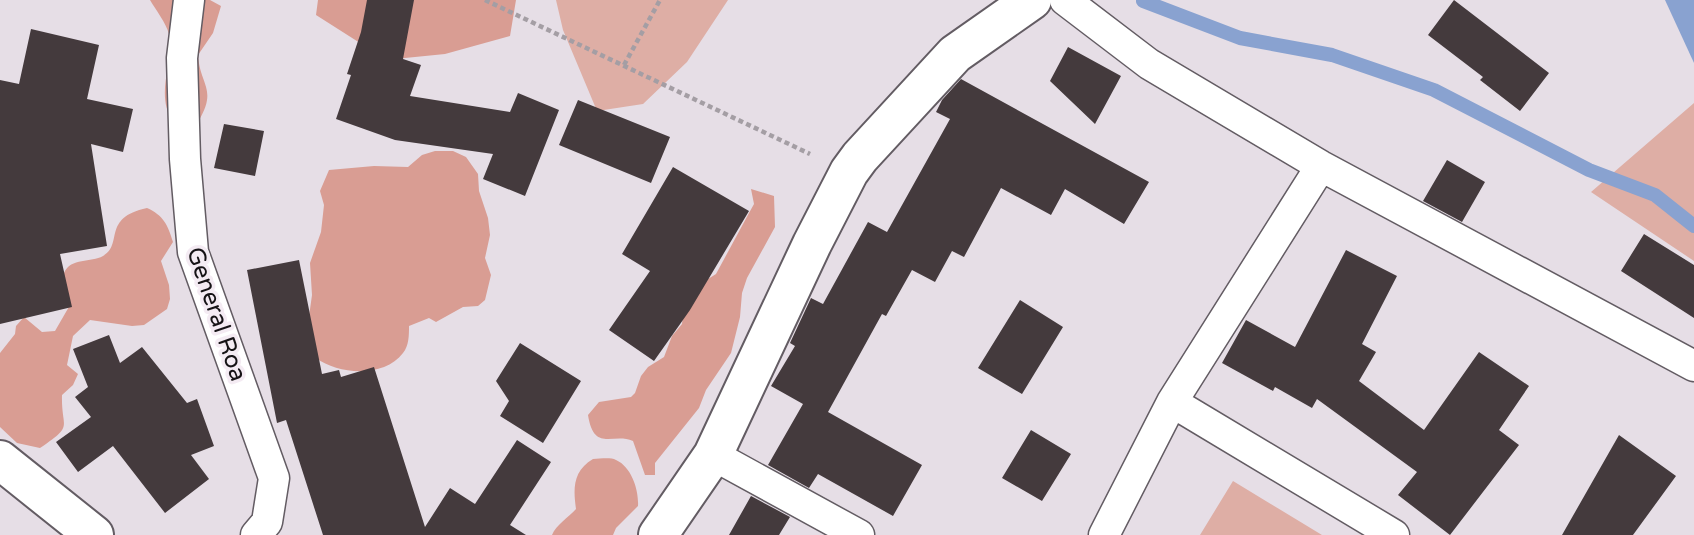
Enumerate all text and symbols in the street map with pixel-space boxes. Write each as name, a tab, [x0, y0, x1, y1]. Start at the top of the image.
street label: General Roa	[180, 243, 253, 385]

